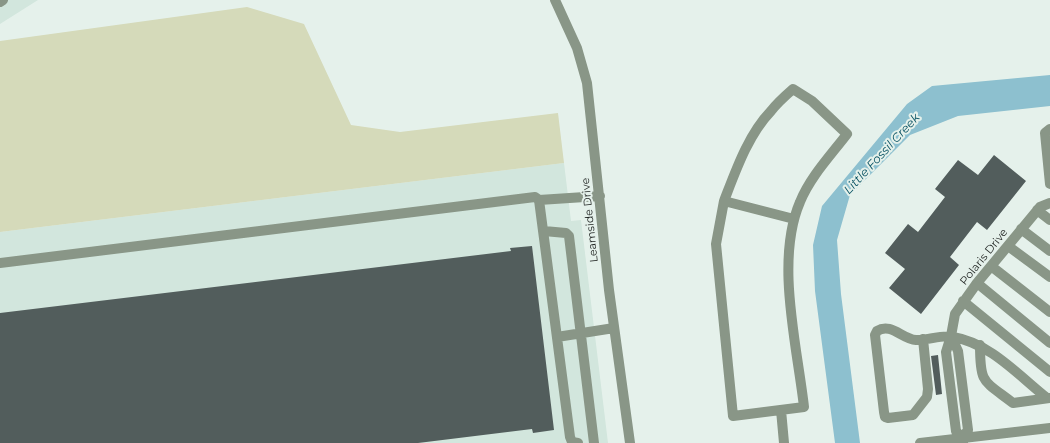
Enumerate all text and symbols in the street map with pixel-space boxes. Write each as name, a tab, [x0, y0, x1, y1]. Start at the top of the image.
water label: Little Fossil Creek	[841, 111, 923, 197]
street label: Leamside Drive	[579, 177, 601, 263]
street label: Polaris Drive	[957, 226, 1011, 288]

